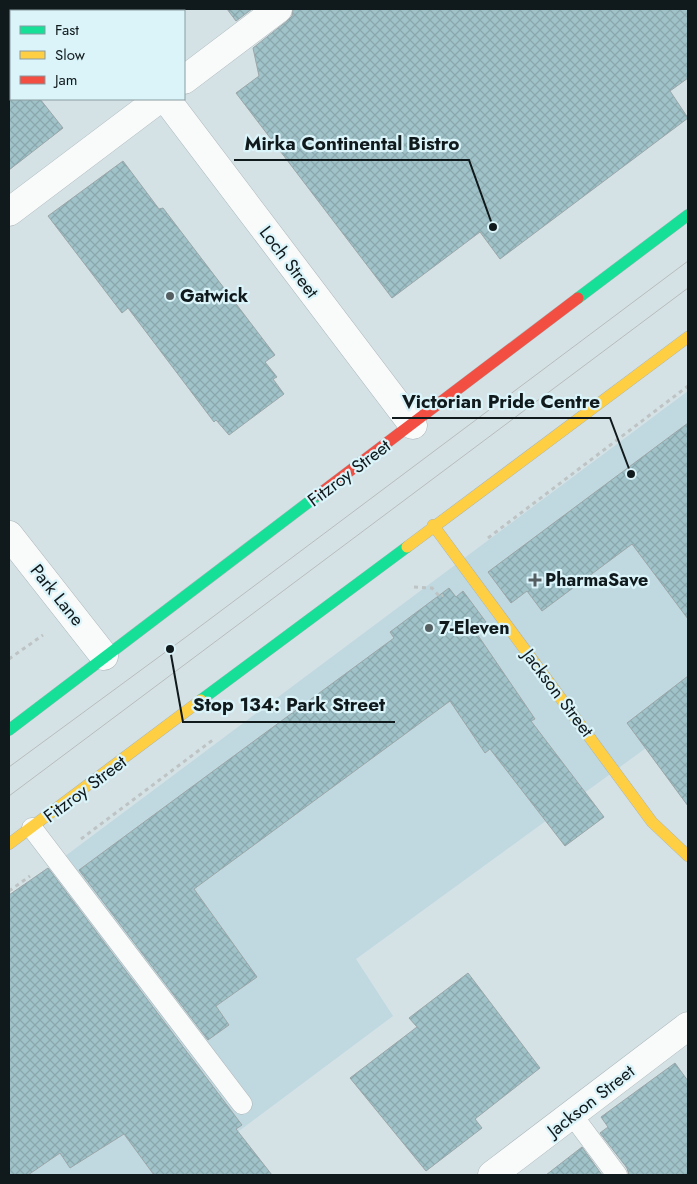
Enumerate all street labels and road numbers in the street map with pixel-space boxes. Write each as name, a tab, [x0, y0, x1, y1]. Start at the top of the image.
street label: Loch Street	[253, 220, 325, 304]
street label: Fitzroy Street	[302, 433, 397, 513]
street label: Park Lane	[24, 558, 90, 632]
street label: Jackson Street	[515, 642, 600, 743]
street label: Fitzroy Street	[38, 749, 133, 829]
street label: Jackson Street	[540, 1058, 641, 1145]

